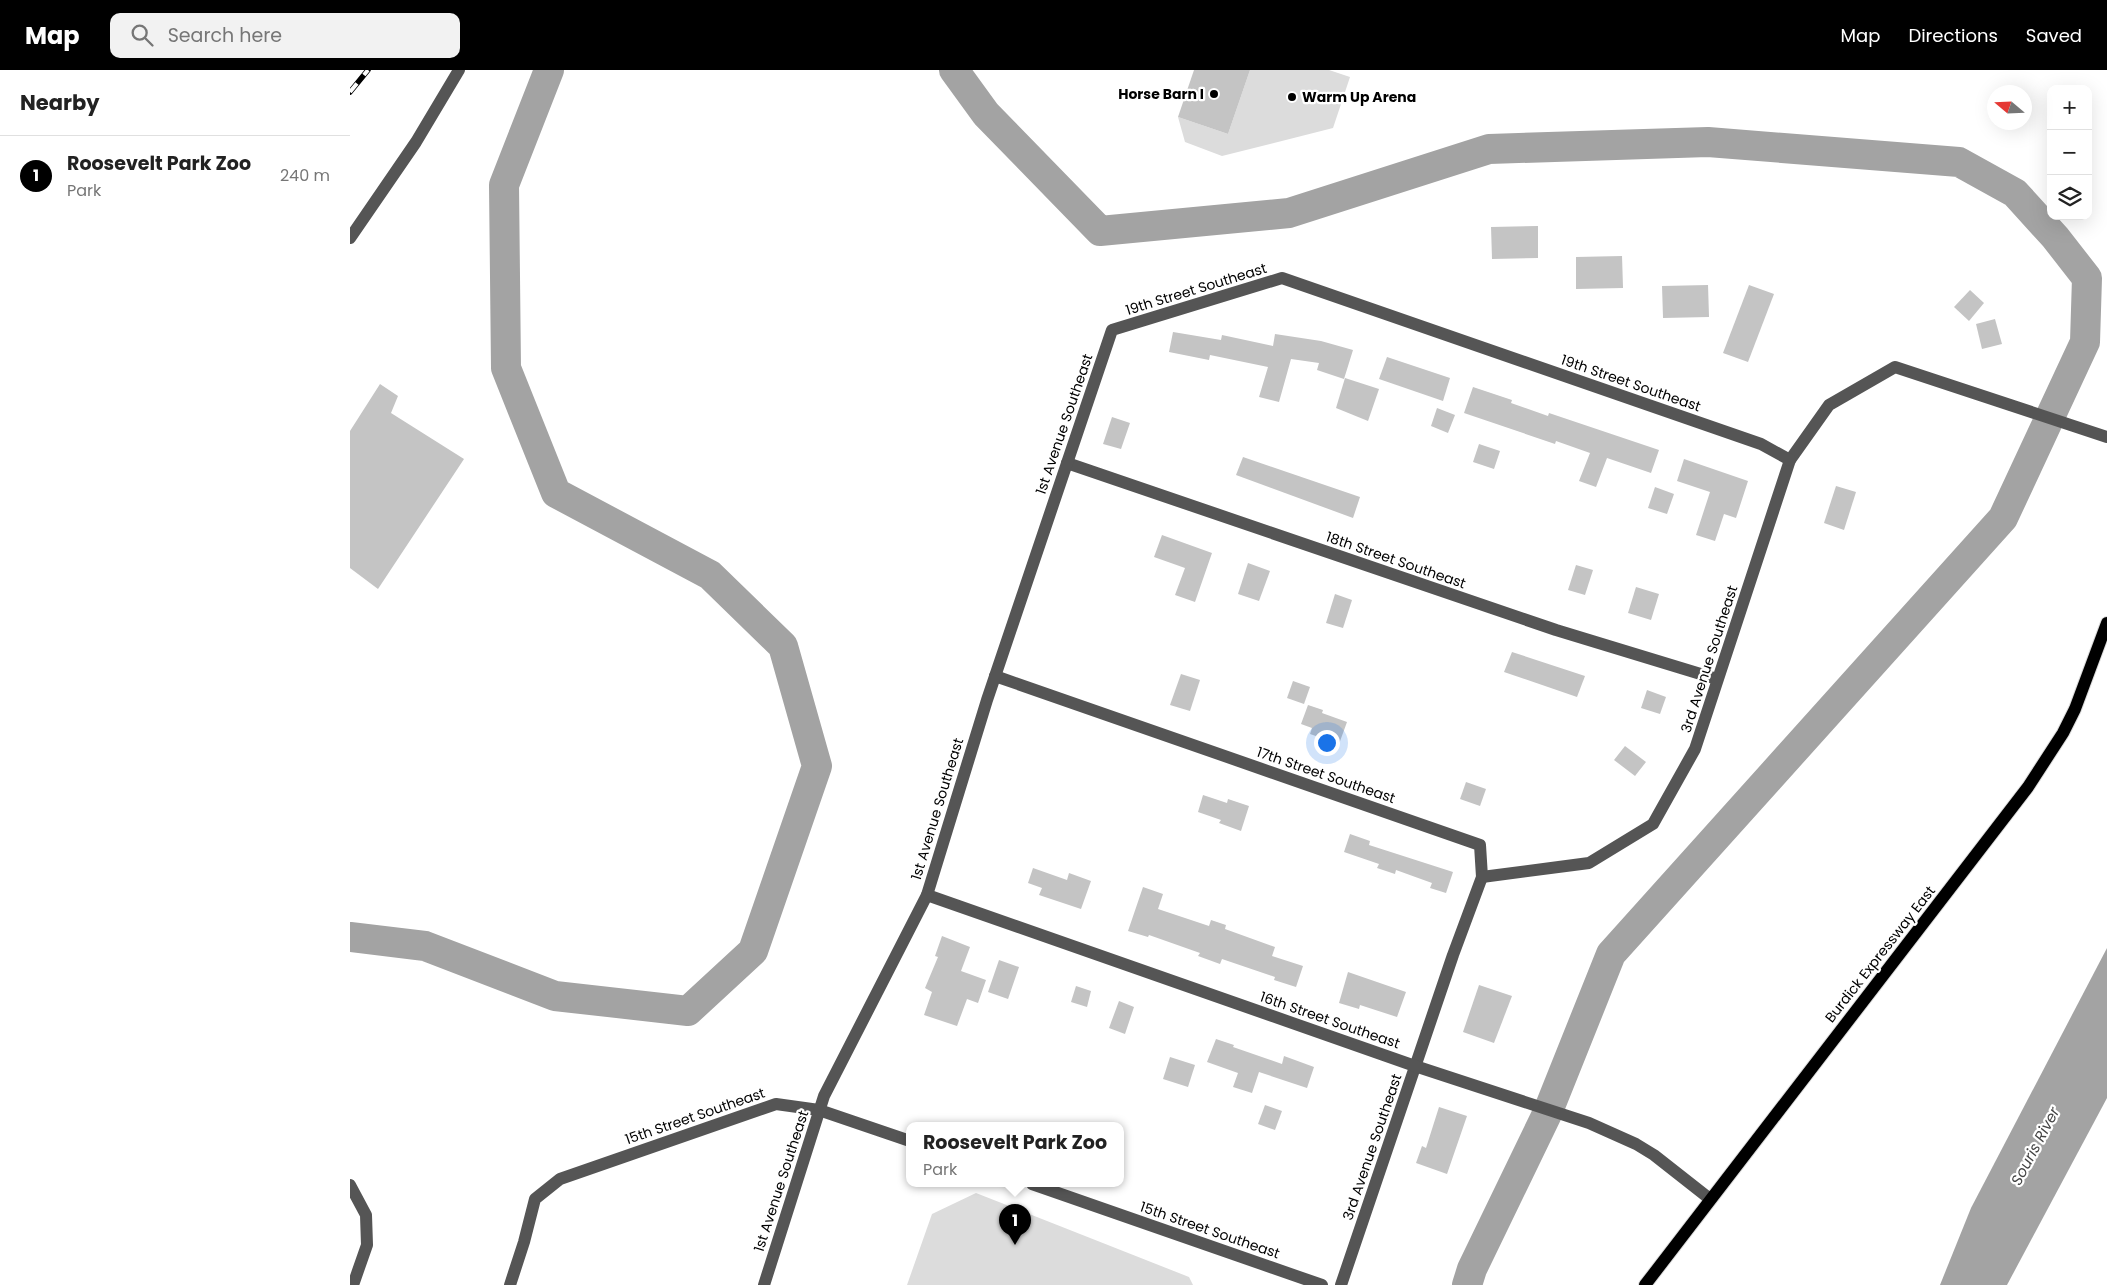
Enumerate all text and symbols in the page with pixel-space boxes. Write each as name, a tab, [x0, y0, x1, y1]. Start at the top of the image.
search box	[110, 13, 460, 58]
text: Map	[25, 19, 80, 52]
icon: search	[128, 21, 156, 49]
text: Search here	[168, 22, 282, 49]
text: Map	[1841, 23, 1880, 48]
text: Directions	[1908, 23, 1998, 48]
text: Saved	[2026, 23, 2082, 48]
place label: Horse Barn I	[1118, 84, 1204, 104]
north arrow	[1987, 85, 2032, 130]
map controls	[2047, 85, 2092, 220]
button: +	[2047, 85, 2092, 130]
place label: Warm Up Arena	[1302, 87, 1416, 107]
text: Nearby	[20, 88, 100, 117]
marker: Horse Barn I	[1208, 88, 1220, 100]
marker: Warm Up Arena	[1286, 91, 1298, 103]
button: −	[2047, 130, 2092, 175]
text: Roosevelt Park Zoo	[67, 150, 251, 177]
text: 1	[33, 164, 39, 187]
text: 240 m	[280, 164, 330, 187]
button: layers	[2047, 175, 2092, 220]
text: Park	[67, 179, 101, 202]
street label: 19th Street Southeast	[1123, 258, 1269, 320]
street label: 19th Street Southeast	[1558, 350, 1704, 416]
street label: 1st Avenue Southeast	[1031, 351, 1097, 497]
street label: 18th Street Southeast	[1323, 527, 1469, 593]
street label: 3rd Avenue Southeast	[1676, 583, 1742, 735]
your location	[1314, 730, 1340, 756]
street label: 1st Avenue Southeast	[906, 735, 968, 883]
street label: 17th Street Southeast	[1254, 742, 1398, 808]
street label: Burdick Expressway East	[1820, 881, 1940, 1027]
street label: 16th Street Southeast	[1257, 987, 1403, 1053]
street label: 3rd Avenue Southeast	[1338, 1071, 1406, 1223]
street label: 15th Street Southeast	[622, 1083, 768, 1149]
water label: Souris River	[2006, 1103, 2065, 1189]
street label: 1st Avenue Southeast	[749, 1108, 813, 1254]
popup	[906, 1122, 1124, 1187]
text: Roosevelt Park Zoo	[923, 1129, 1107, 1156]
text: Park	[923, 1158, 957, 1181]
street label: 15th Street Southeast	[1137, 1197, 1283, 1263]
pin: 1	[999, 1204, 1031, 1245]

